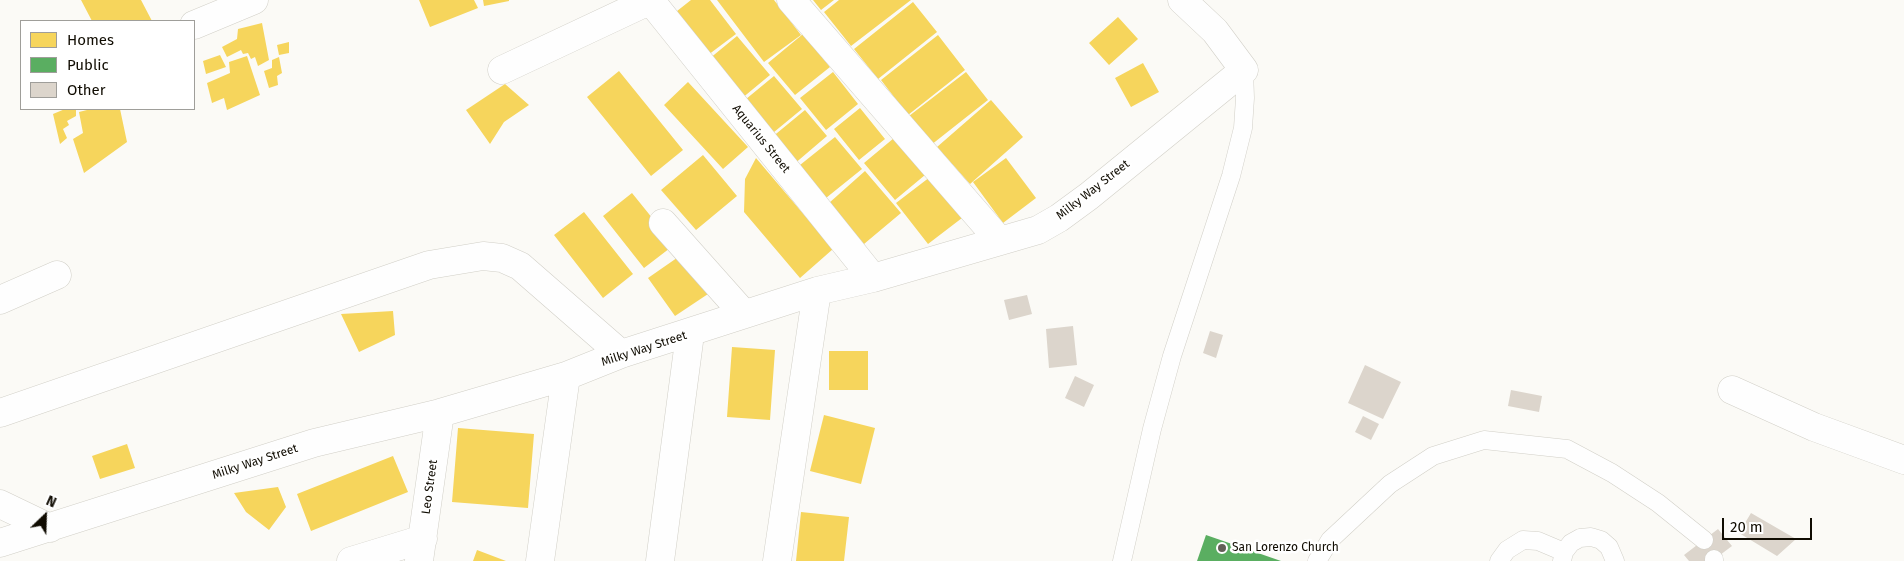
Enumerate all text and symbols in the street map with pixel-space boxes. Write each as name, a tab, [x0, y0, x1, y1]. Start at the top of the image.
legend	[20, 20, 195, 110]
text: Homes	[67, 31, 114, 49]
text: Public	[67, 56, 109, 74]
text: Other	[67, 81, 106, 99]
street label: Aquarius Street	[729, 102, 793, 176]
street label: Milky Way Street	[1053, 157, 1133, 223]
street label: Milky Way Street	[599, 328, 689, 370]
street label: Milky Way Street	[210, 441, 300, 483]
street label: Leo Street	[419, 459, 441, 515]
north arrow	[20, 491, 70, 541]
text: N	[44, 492, 59, 511]
scale bar	[1724, 508, 1814, 540]
text: 20 m	[1730, 518, 1763, 536]
place label: San Lorenzo Church	[1232, 541, 1339, 555]
marker: San Lorenzo Church	[1216, 542, 1228, 554]

